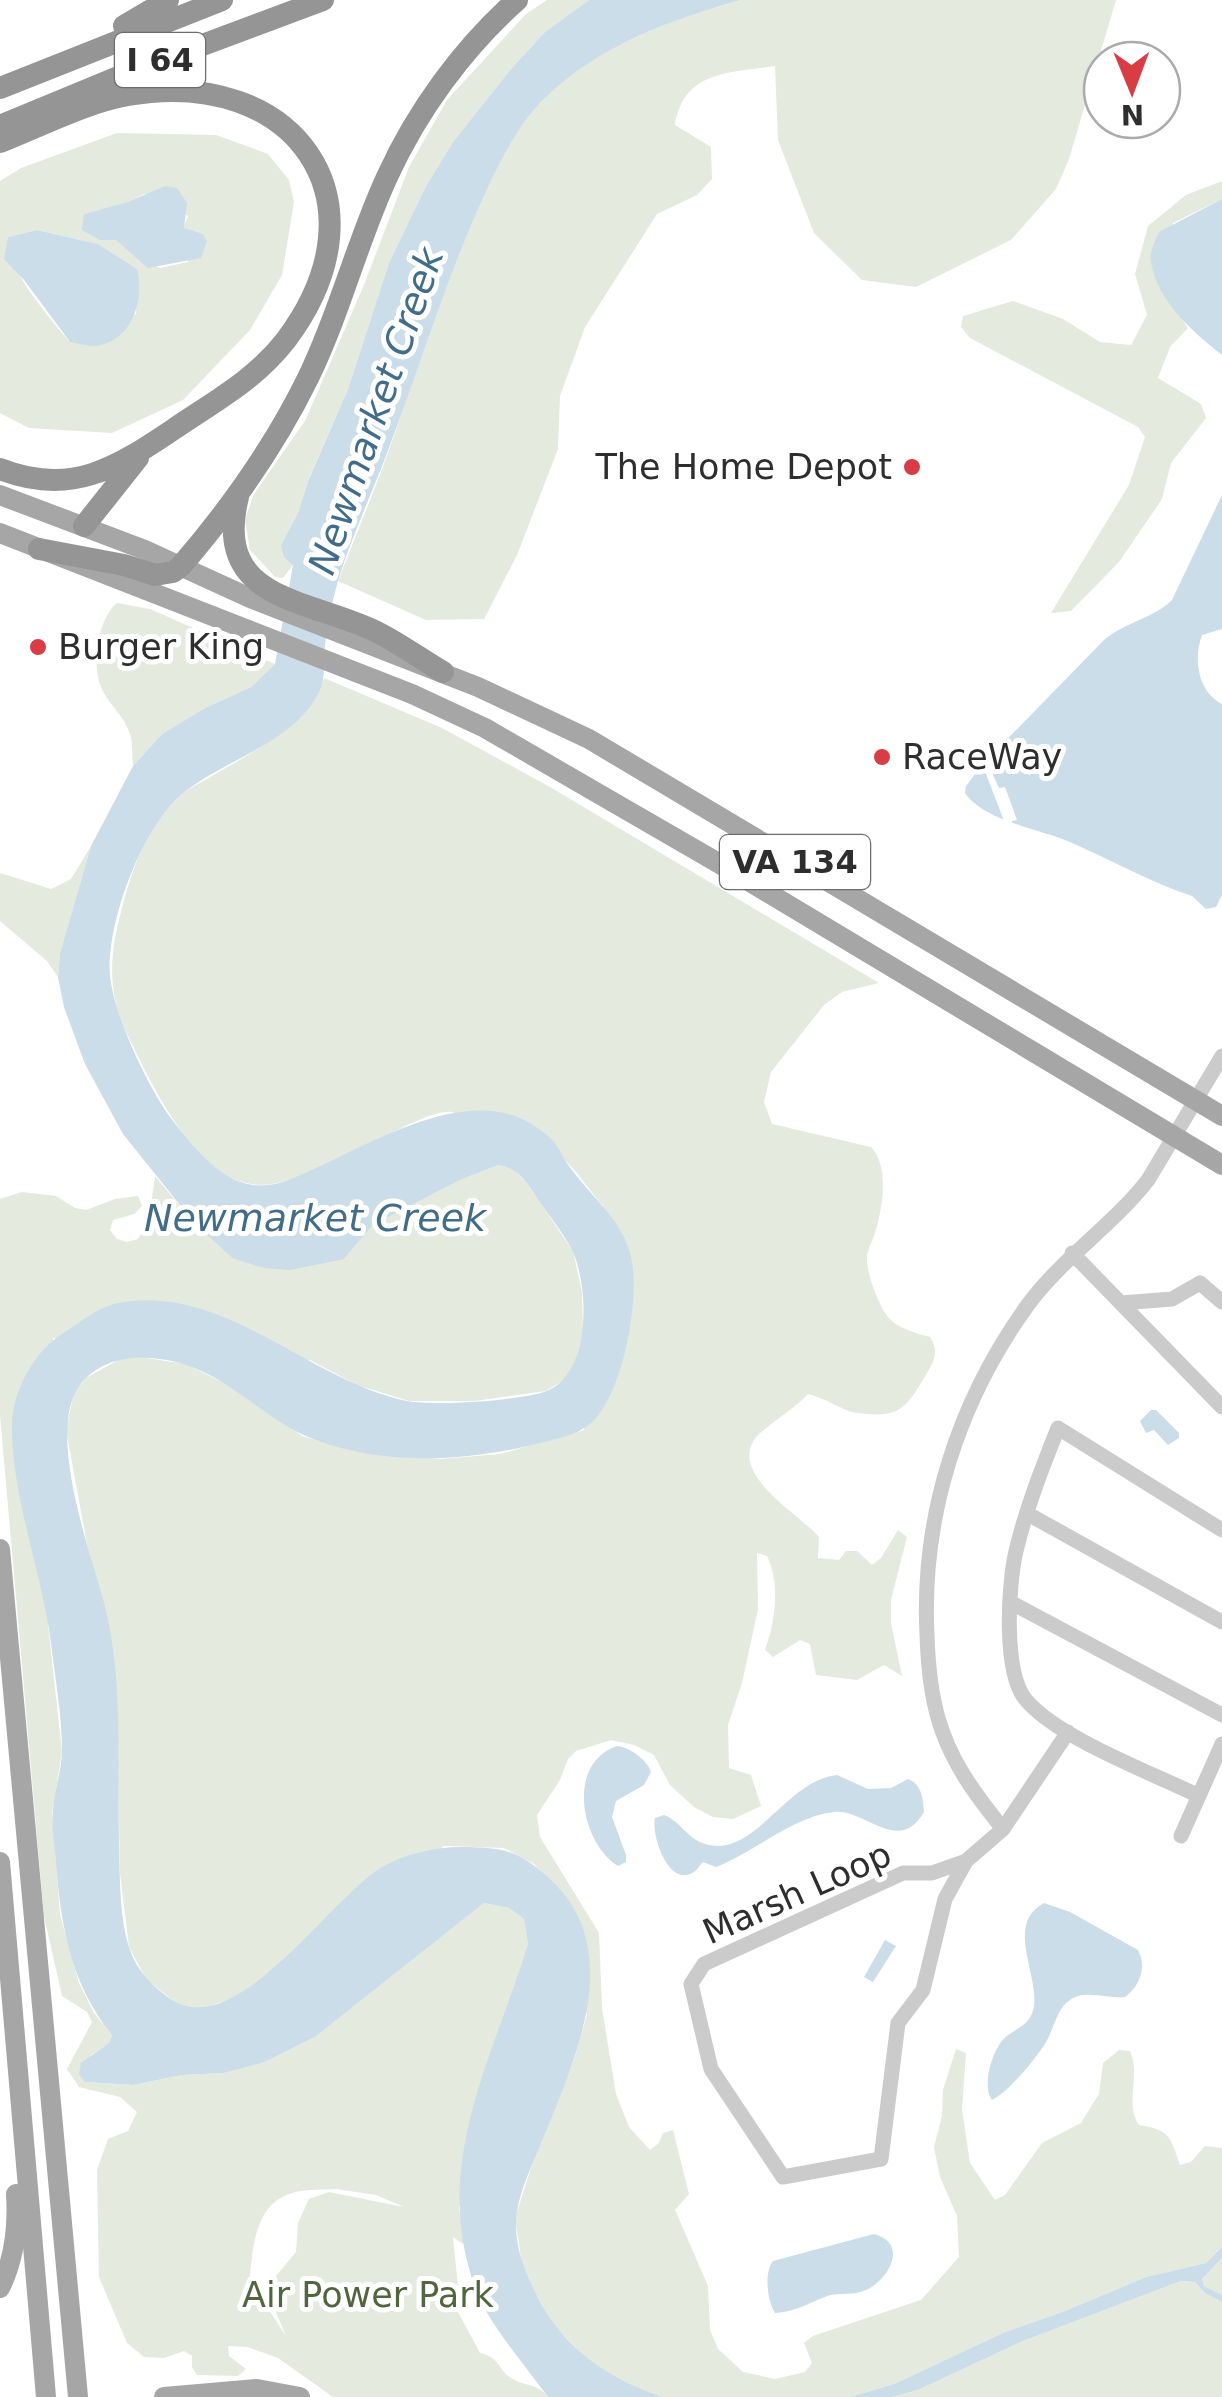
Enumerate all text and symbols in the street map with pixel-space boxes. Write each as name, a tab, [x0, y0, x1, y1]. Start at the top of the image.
road number: I 64	[115, 33, 205, 87]
north arrow	[1082, 40, 1182, 140]
text: N	[1120, 98, 1144, 131]
water label: Newmarket Creek	[300, 240, 453, 580]
place label: The Home Depot	[594, 447, 892, 487]
marker: The Home Depot	[901, 456, 923, 478]
place label: Burger King	[58, 627, 264, 667]
marker: Burger King	[27, 636, 49, 658]
place label: RaceWay	[902, 737, 1062, 777]
marker: RaceWay	[871, 746, 893, 768]
road number: VA 134	[720, 835, 870, 889]
water label: Newmarket Creek	[144, 1196, 488, 1240]
street label: Marsh Loop	[697, 1834, 897, 1952]
park label: Air Power Park	[242, 2275, 495, 2315]

